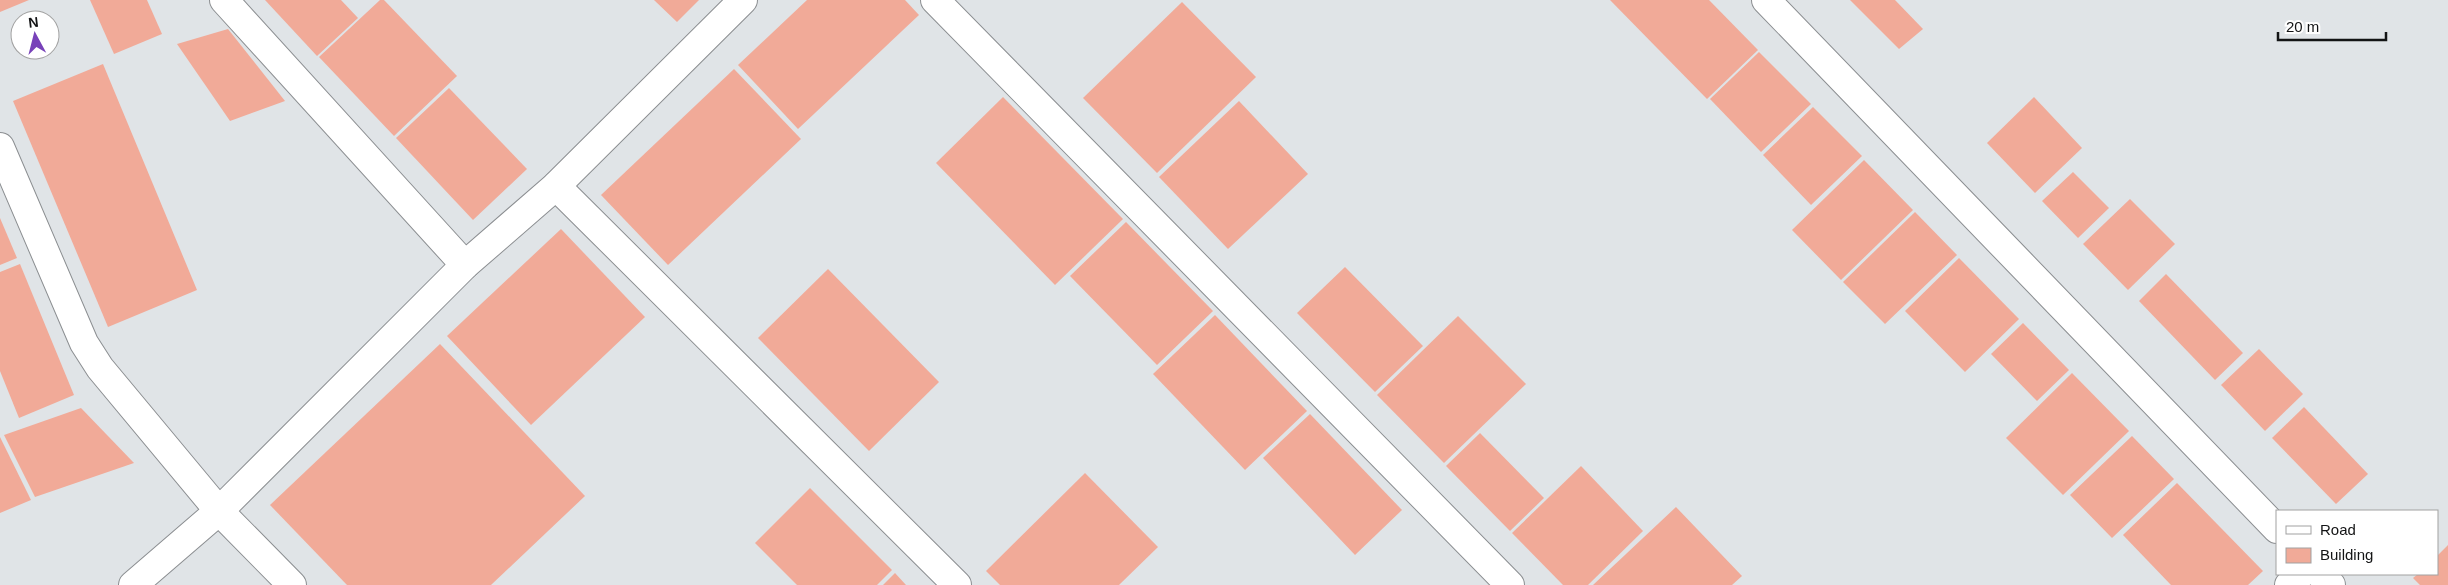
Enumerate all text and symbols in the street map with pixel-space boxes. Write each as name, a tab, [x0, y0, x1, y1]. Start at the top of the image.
north arrow	[10, 10, 60, 60]
scale bar	[2278, 10, 2386, 42]
text: N	[27, 14, 39, 31]
text: 20 m	[2286, 18, 2319, 35]
legend	[2276, 510, 2438, 575]
text: Road	[2320, 521, 2356, 538]
text: Building	[2320, 546, 2373, 563]

